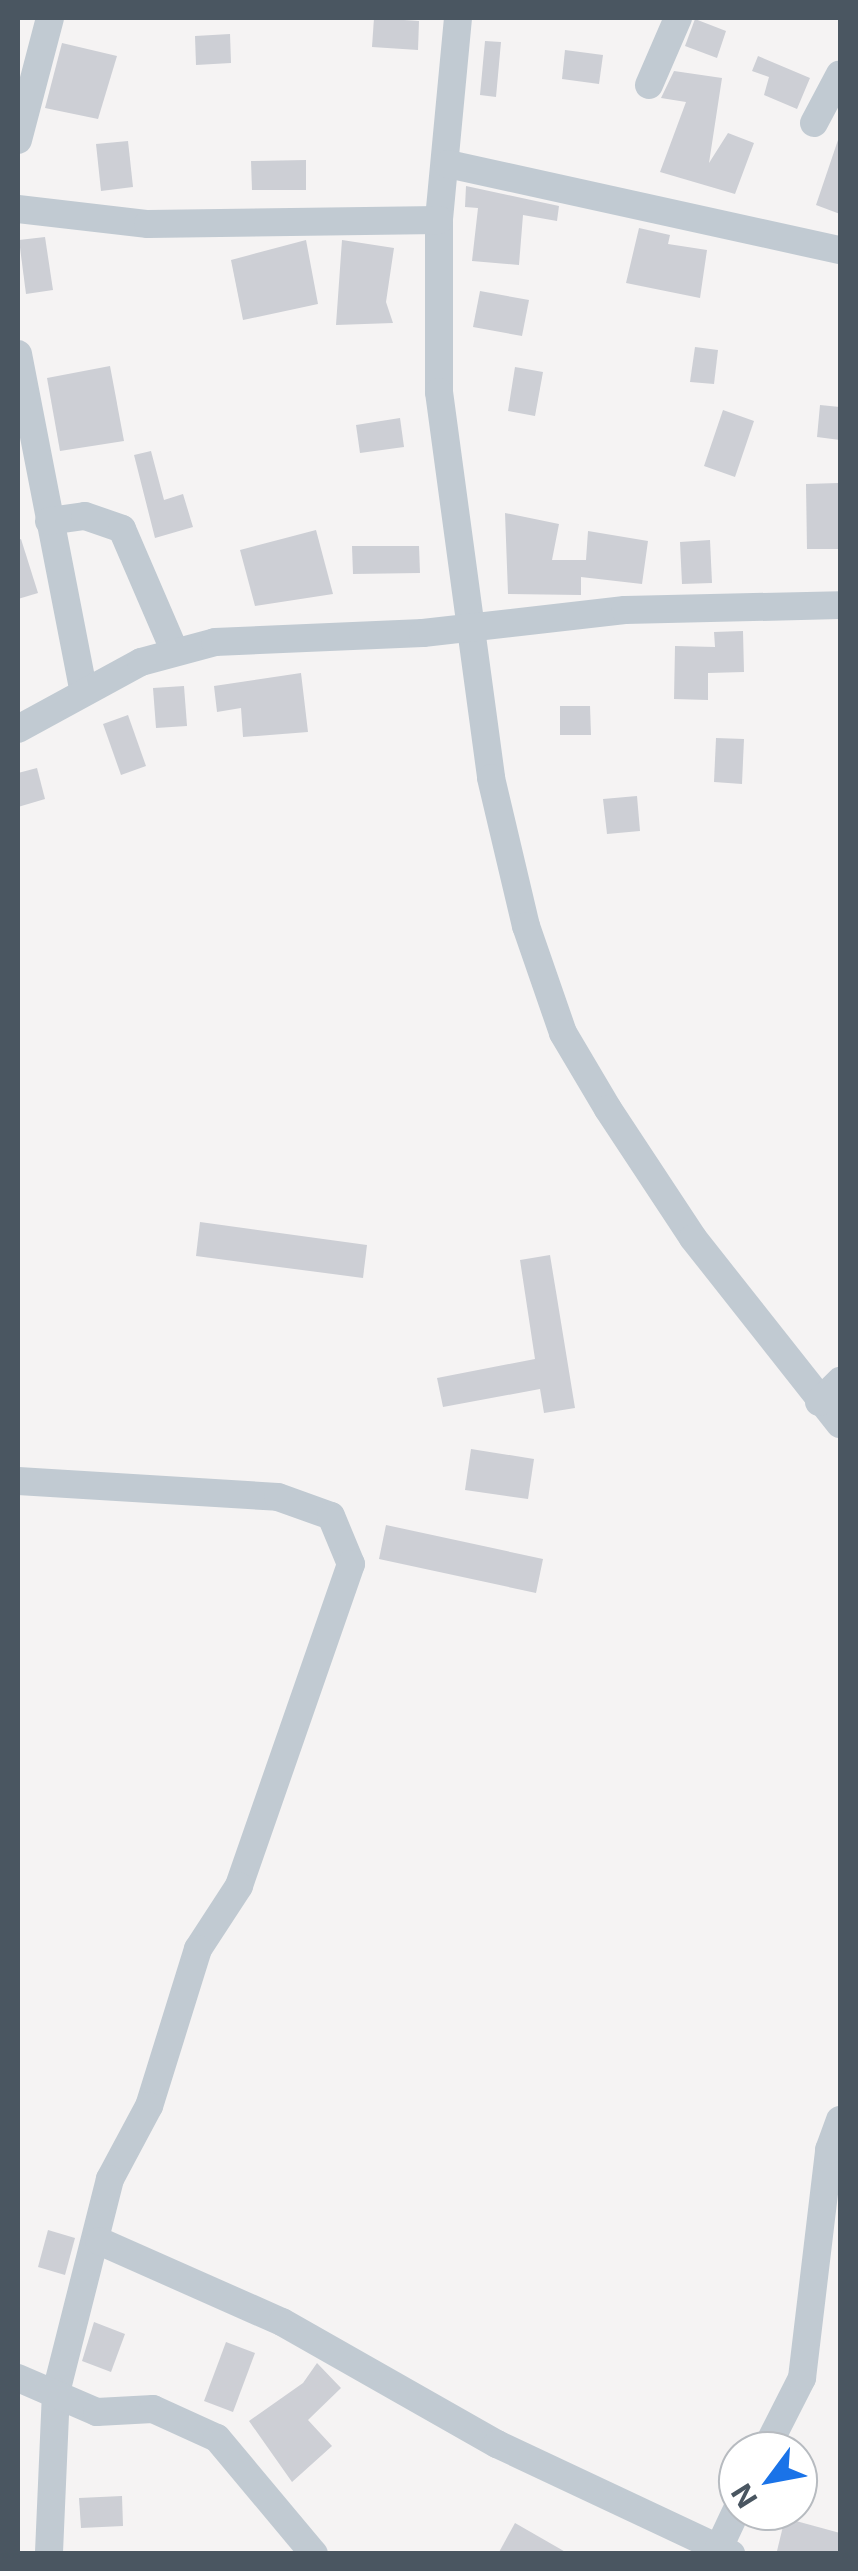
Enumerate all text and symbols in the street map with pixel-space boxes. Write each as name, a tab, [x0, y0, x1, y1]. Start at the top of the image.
north arrow	[718, 2431, 818, 2531]
text: N	[724, 2478, 764, 2514]

